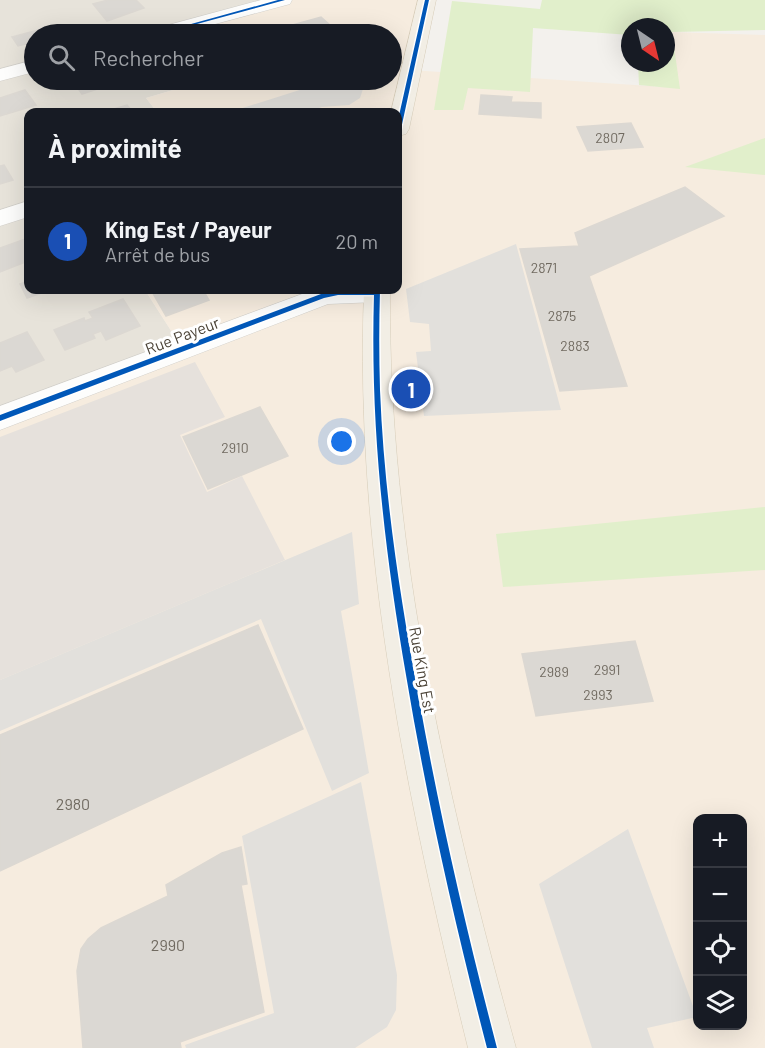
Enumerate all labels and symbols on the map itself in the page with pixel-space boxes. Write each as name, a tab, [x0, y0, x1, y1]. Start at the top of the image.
north arrow	[621, 18, 675, 72]
house number: 2807	[595, 129, 625, 146]
house number: 2871	[531, 259, 557, 276]
house number: 2875	[548, 307, 576, 324]
street label: Rue Payeur	[142, 312, 222, 358]
house number: 2883	[560, 337, 590, 354]
pin: 1	[392, 366, 430, 412]
your location	[327, 427, 356, 456]
house number: 2910	[221, 439, 249, 456]
street label: Rue King Est	[406, 625, 440, 715]
house number: 2991	[594, 661, 620, 678]
house number: 2989	[539, 663, 569, 680]
house number: 2993	[583, 686, 613, 703]
house number: 2980	[56, 794, 90, 813]
house number: 2990	[151, 935, 185, 954]

